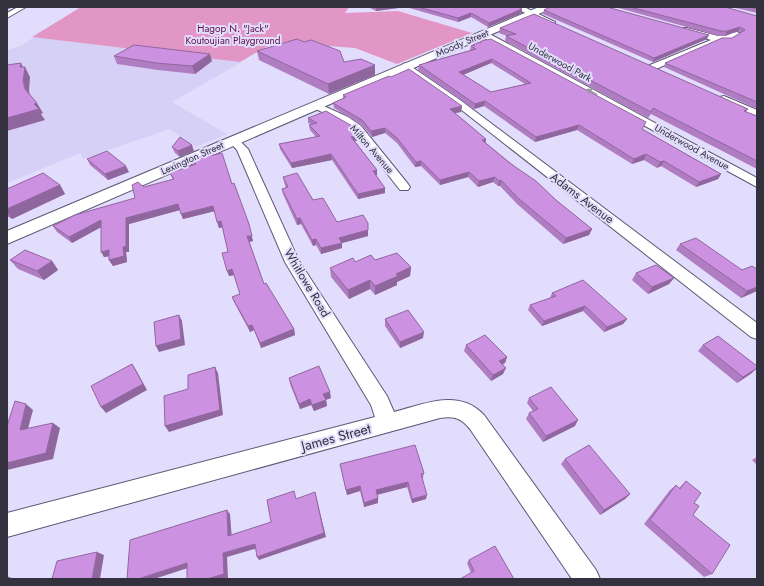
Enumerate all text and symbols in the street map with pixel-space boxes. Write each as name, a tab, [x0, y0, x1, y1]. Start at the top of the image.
park label: Hagop N. "Jack" Koutoujian Playground	[186, 21, 280, 48]
street label: Moody Street	[433, 25, 491, 61]
street label: Underwood Park	[526, 38, 595, 86]
one-way arrow	[586, 89, 598, 96]
street label: Underwood Avenue	[652, 120, 732, 174]
street label: Milton Avenue	[347, 121, 397, 177]
street label: Lexington Street	[158, 137, 226, 179]
street label: Adams Avenue	[546, 168, 618, 228]
street label: Whitlowe Road	[279, 245, 335, 321]
street label: James Street	[297, 418, 374, 456]

